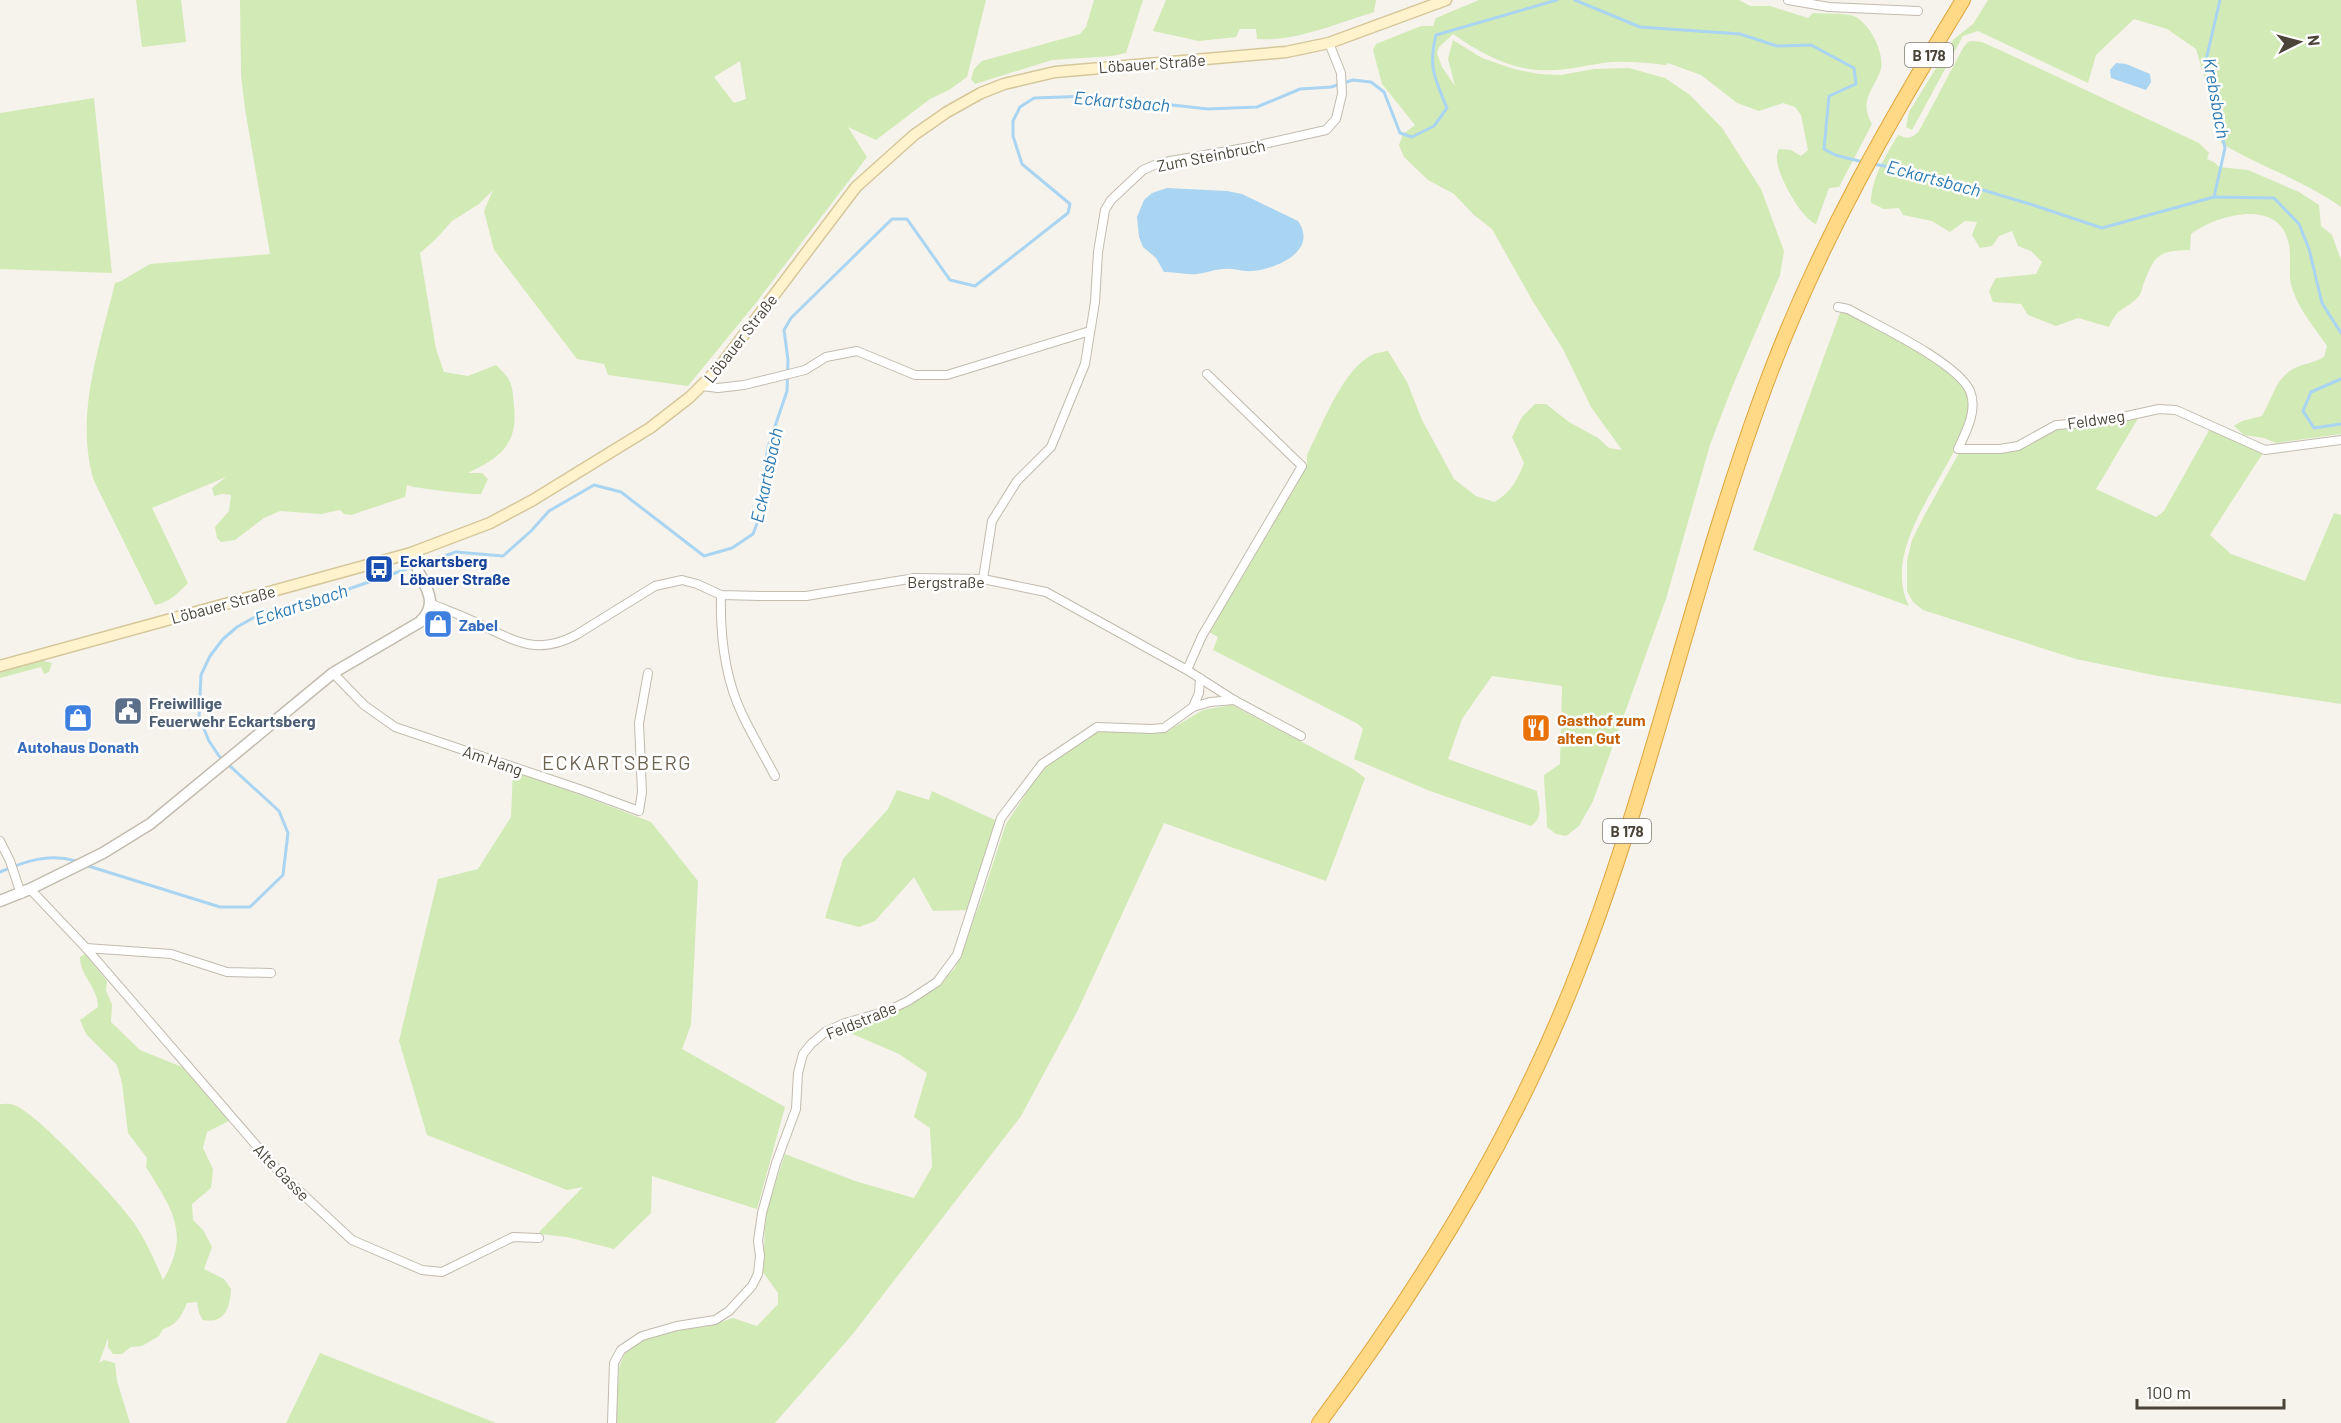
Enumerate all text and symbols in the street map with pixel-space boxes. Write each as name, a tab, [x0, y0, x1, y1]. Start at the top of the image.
north arrow	[2269, 12, 2329, 72]
text: N	[2304, 34, 2324, 47]
road number: B 178	[1905, 43, 1953, 67]
street label: Löbauer Straße	[1098, 50, 1206, 76]
water label: Krebsbach	[2199, 56, 2235, 140]
water label: Eckartsbach	[1073, 86, 1171, 116]
street label: Zum Steinbruch	[1155, 135, 1267, 175]
water label: Eckartsbach	[1885, 155, 1983, 201]
street label: Löbauer Straße	[699, 290, 781, 386]
street label: Feldweg	[2066, 406, 2126, 432]
water label: Eckartsbach	[745, 425, 787, 525]
place label: Eckartsberg Löbauer Straße	[400, 551, 510, 588]
bus stop icon: Eckartsberg Löbauer Straße	[363, 553, 395, 585]
street label: Bergstraße	[907, 572, 985, 591]
water label: Eckartsbach	[252, 579, 350, 629]
street label: Löbauer Straße	[169, 581, 277, 627]
shop icon: Zabel	[422, 608, 454, 640]
place label: Zabel	[459, 615, 498, 634]
place label: Freiwillige Feuerwehr Eckartsberg	[149, 693, 316, 730]
public building icon: Freiwillige Feuerwehr Eckartsberg	[112, 695, 144, 727]
shop icon: Autohaus Donath	[62, 702, 94, 734]
place label: Gasthof zum alten Gut	[1557, 710, 1646, 747]
restaurant icon: Gasthof zum alten Gut	[1520, 712, 1552, 744]
place label: Autohaus Donath	[17, 737, 139, 756]
street label: Am Hang	[461, 741, 525, 779]
district label: ECKARTSBERG	[542, 750, 692, 774]
road number: B 178	[1603, 819, 1651, 843]
street label: Feldstraße	[823, 997, 899, 1043]
street label: Alte Gasse	[250, 1139, 314, 1205]
scale bar	[2137, 1372, 2284, 1410]
text: 100 m	[2146, 1381, 2191, 1403]

